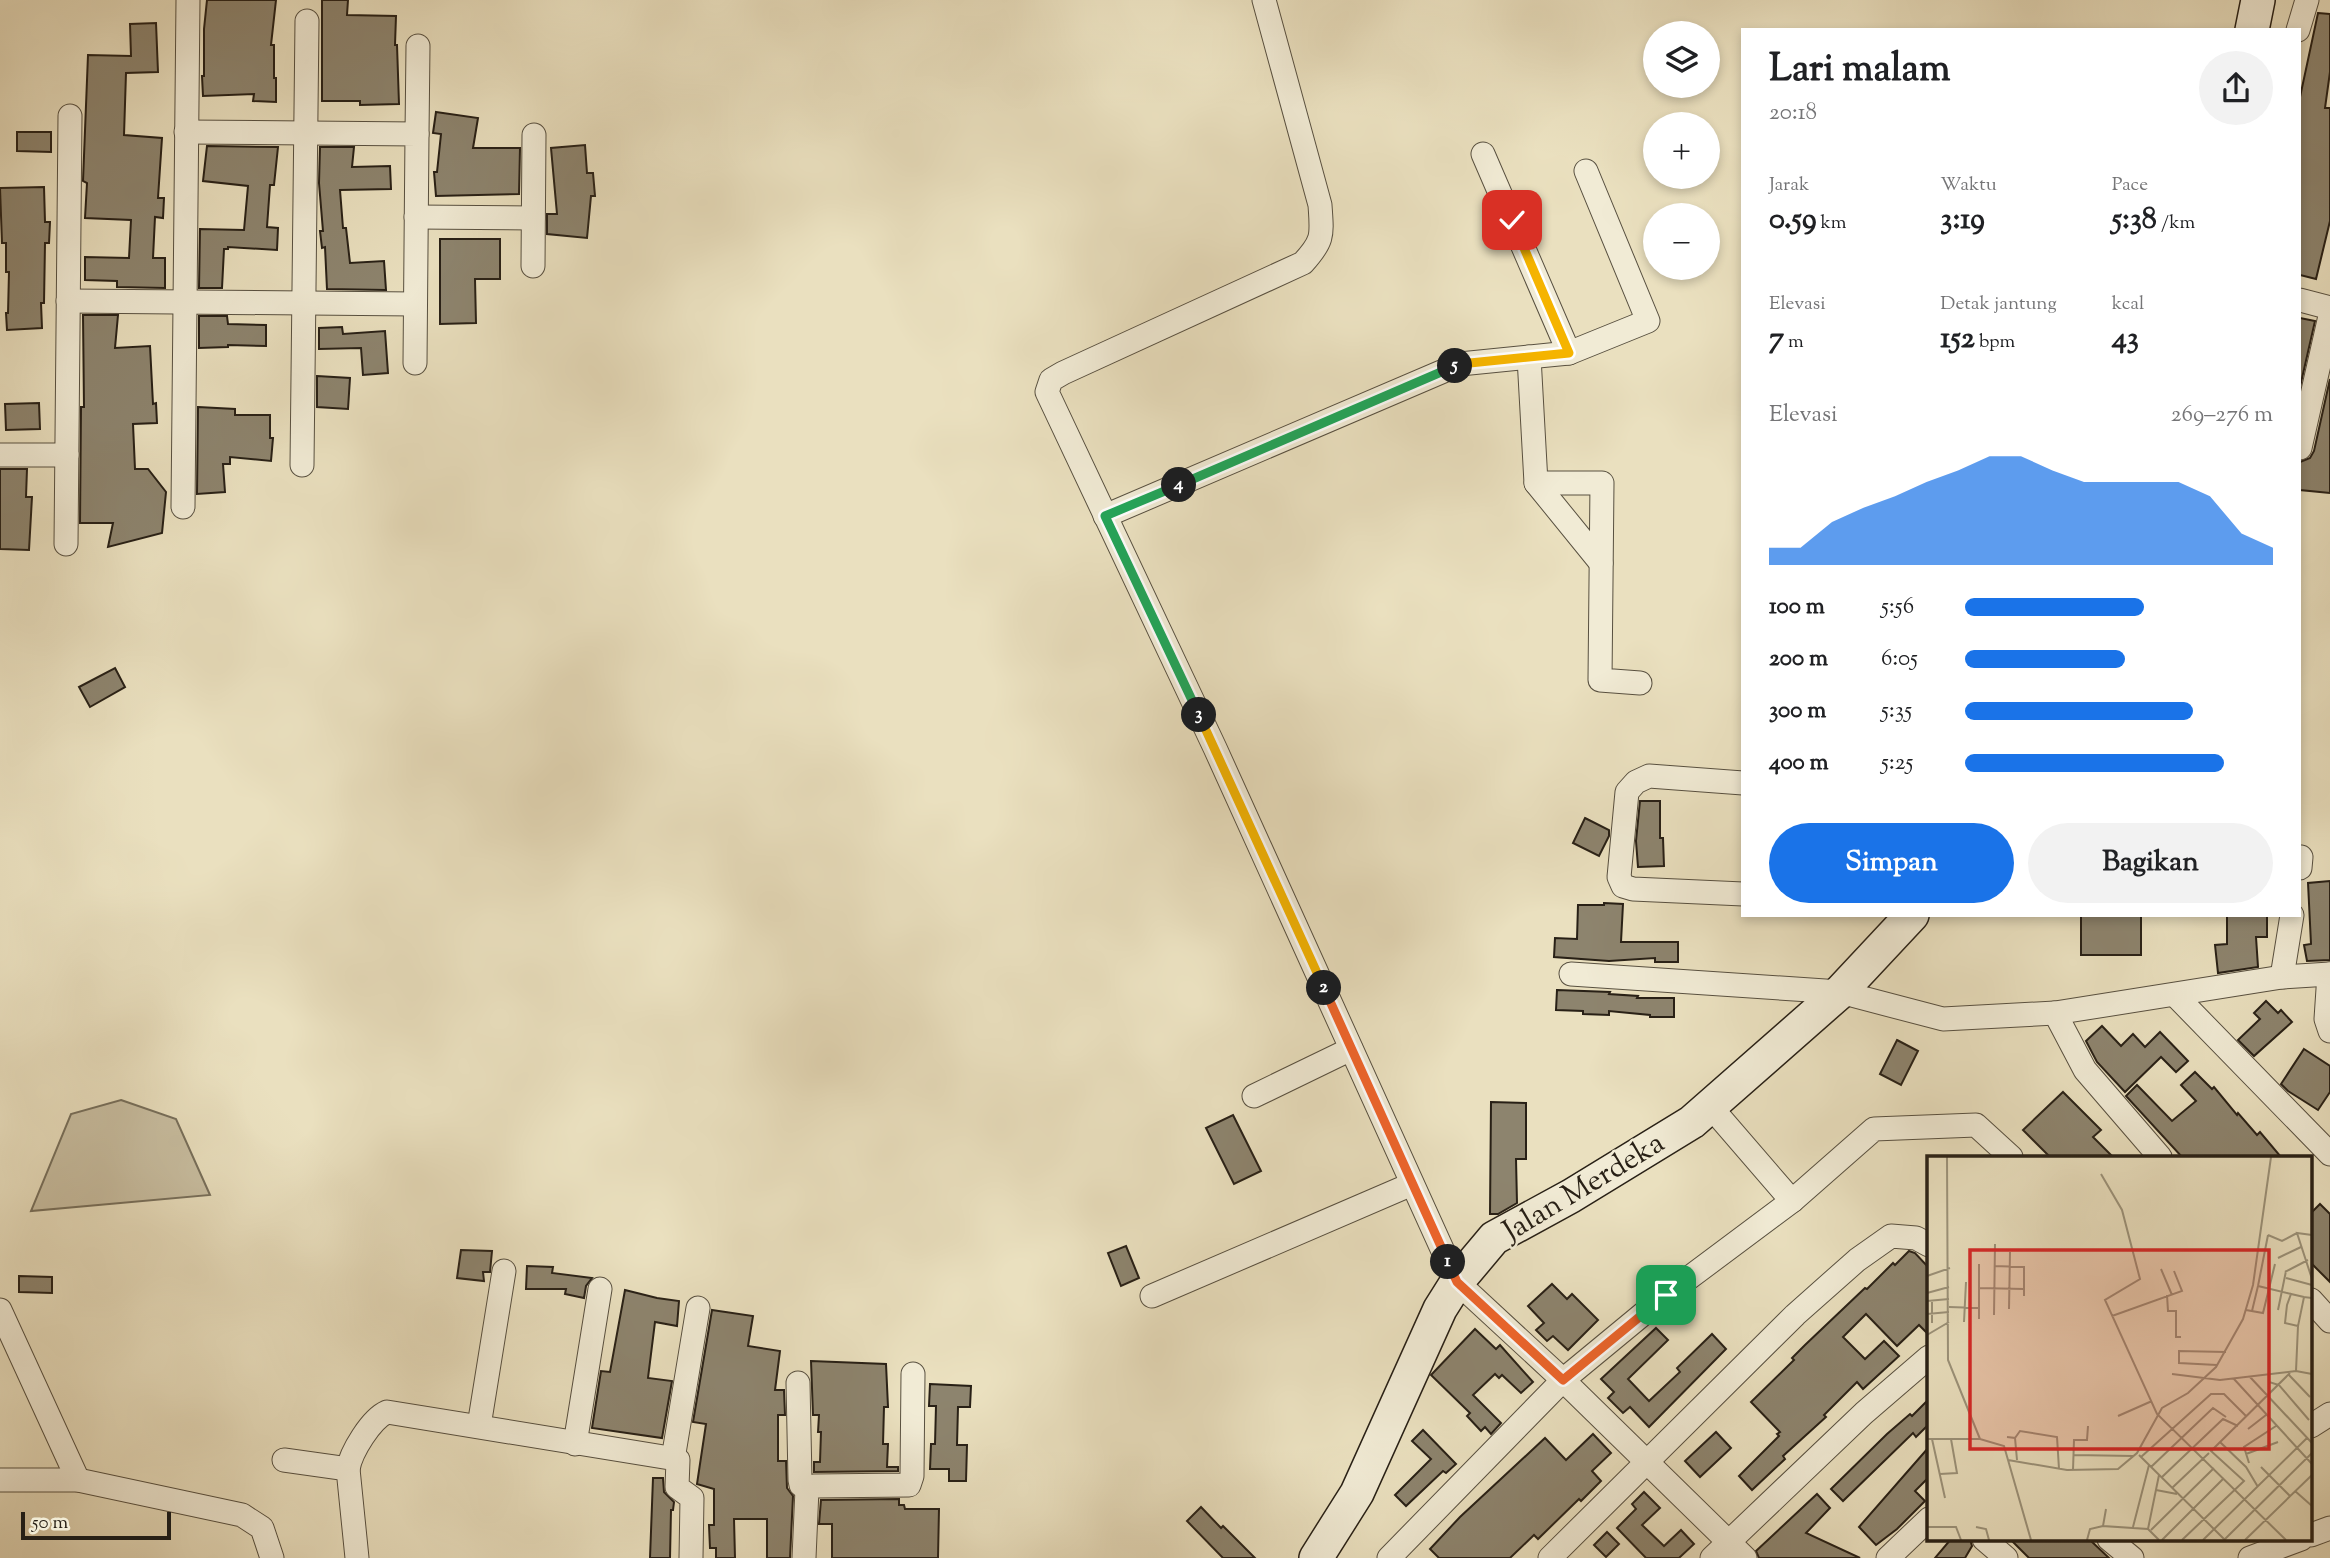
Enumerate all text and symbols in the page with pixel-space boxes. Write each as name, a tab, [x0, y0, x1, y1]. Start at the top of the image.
map controls	[1643, 21, 1720, 280]
button: layers	[1643, 21, 1720, 98]
text: Lari malam	[1769, 44, 1951, 98]
button: share	[2199, 51, 2273, 125]
text: 20:18	[1769, 97, 1817, 130]
button: +	[1643, 112, 1720, 189]
text: Jarak	[1769, 172, 1809, 199]
text: Waktu	[1940, 172, 1997, 199]
text: Pace	[2112, 172, 2148, 199]
pin	[1482, 190, 1542, 250]
text: 0.59	[1769, 199, 1816, 242]
text: 3:19	[1940, 199, 1985, 242]
text: 5:38	[2112, 199, 2157, 242]
icon: check	[1493, 201, 1531, 239]
button: −	[1643, 203, 1720, 280]
text: km	[1816, 210, 1847, 237]
text: /km	[2157, 210, 2195, 237]
text: Elevasi	[1769, 291, 1826, 318]
text: Detak jantung	[1940, 291, 2057, 318]
text: kcal	[2112, 291, 2144, 318]
text: 7	[1769, 318, 1784, 361]
text: 152	[1940, 318, 1975, 361]
text: 43	[2112, 318, 2139, 361]
text: m	[1784, 329, 1804, 356]
text: bpm	[1975, 329, 2015, 356]
pin: 5	[1438, 348, 1472, 384]
text: 5	[1451, 352, 1458, 379]
text: Elevasi	[1769, 399, 1838, 432]
text: 269–276 m	[2171, 399, 2273, 432]
pin: 4	[1162, 468, 1196, 503]
text: 4	[1174, 471, 1183, 498]
text: 100 m	[1769, 591, 1825, 624]
text: 5:56	[1881, 591, 1914, 624]
text: 200 m	[1769, 643, 1828, 676]
text: 6:05	[1881, 643, 1918, 676]
text: 300 m	[1769, 695, 1826, 728]
text: 5:35	[1881, 695, 1912, 728]
pin: 3	[1182, 698, 1216, 732]
text: 3	[1195, 701, 1202, 728]
text: 400 m	[1769, 747, 1829, 780]
text: 5:25	[1881, 747, 1913, 780]
button: Simpan	[1769, 823, 2014, 903]
button: Bagikan	[2028, 823, 2273, 903]
pin: 2	[1306, 970, 1342, 1006]
text: 2	[1319, 974, 1328, 1001]
street label: Jalan Merdeka	[1494, 1123, 1673, 1254]
inset map	[1927, 1156, 2312, 1540]
pin: 1	[1430, 1244, 1466, 1280]
text: 1	[1444, 1248, 1451, 1275]
pin	[1636, 1265, 1696, 1325]
icon: arrive	[1647, 1276, 1685, 1314]
scale bar	[21, 1509, 172, 1541]
text: 50 m	[32, 1510, 68, 1537]

